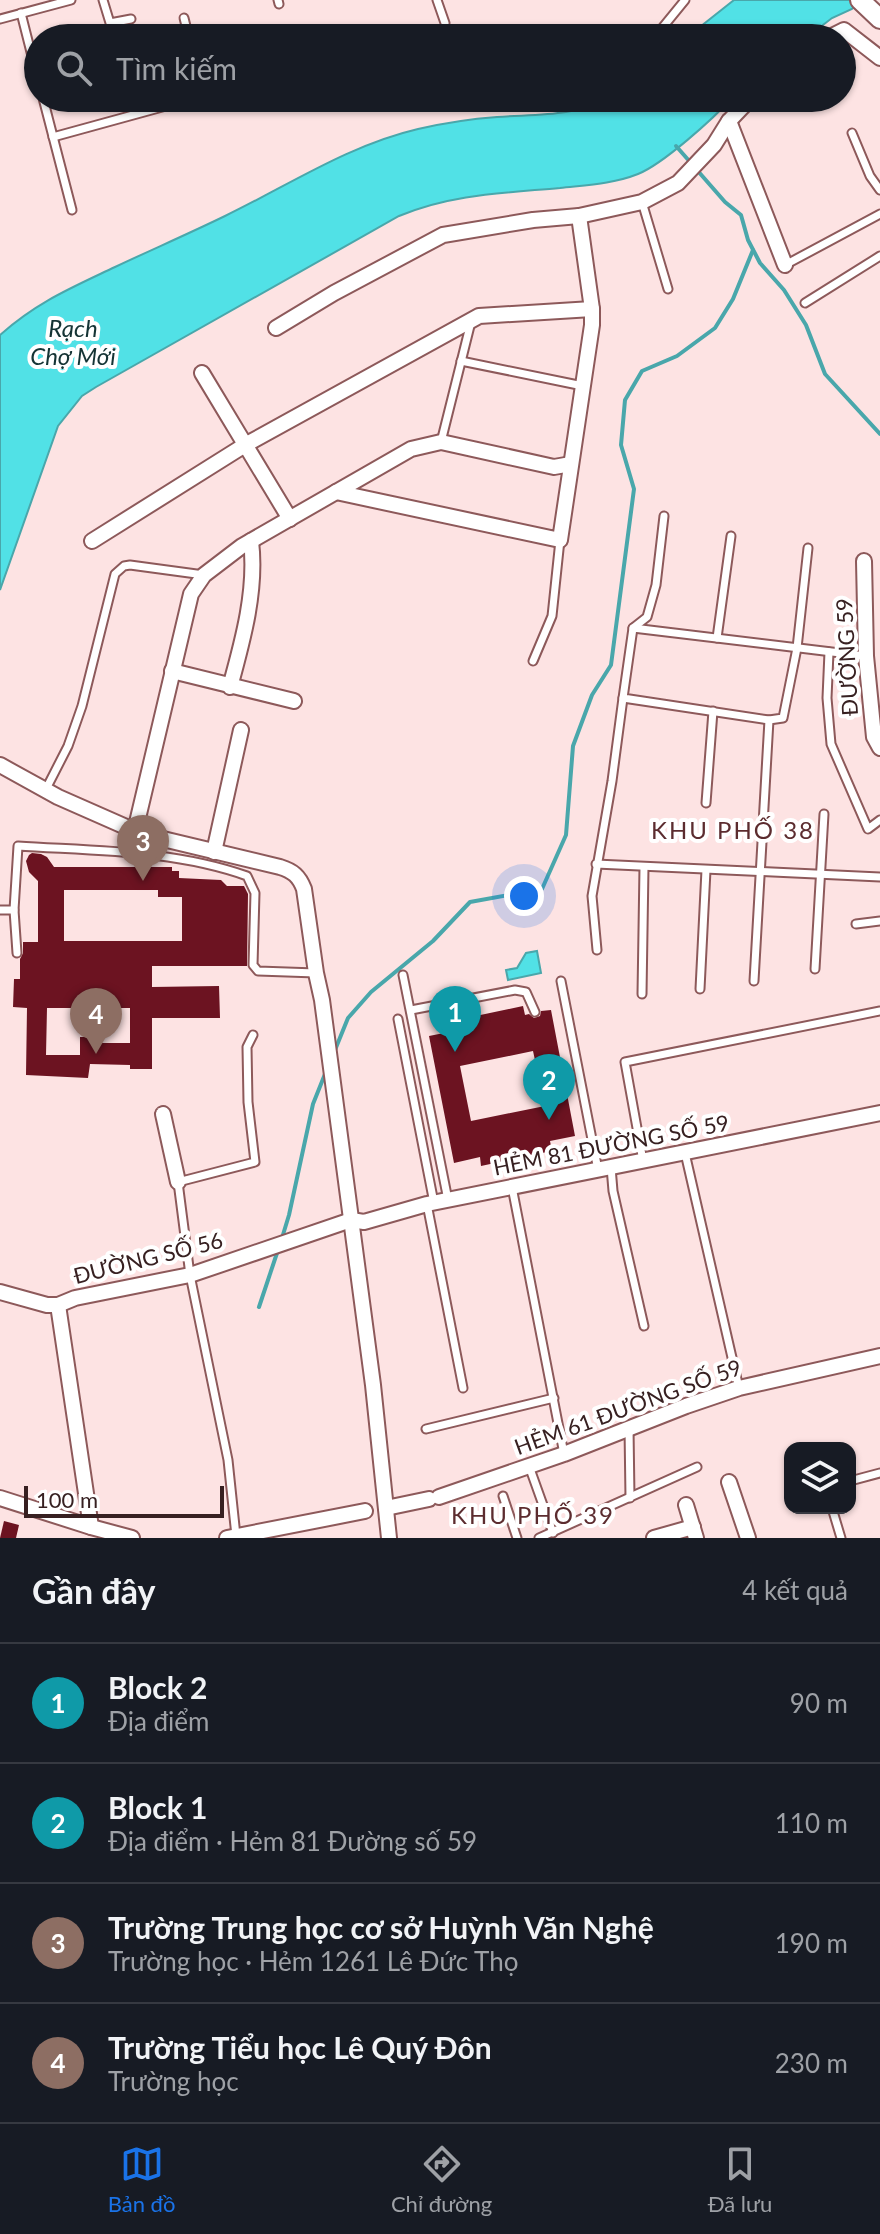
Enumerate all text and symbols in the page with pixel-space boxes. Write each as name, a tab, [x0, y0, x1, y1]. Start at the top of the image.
search box	[24, 24, 856, 112]
icon: search	[52, 46, 96, 90]
text: Tìm kiếm	[116, 50, 237, 86]
water label: Rạch Chợ Mới	[30, 313, 116, 370]
street label: ĐƯỜNG 59	[830, 597, 863, 717]
pin: 3	[117, 815, 169, 881]
district label: KHU PHỐ 38	[651, 815, 815, 844]
your location	[504, 876, 544, 916]
pin: 1	[429, 986, 481, 1052]
pin: 4	[70, 988, 122, 1054]
pin: 2	[523, 1054, 575, 1120]
street label: HẺM 81 ĐƯỜNG SỐ 59	[491, 1108, 731, 1181]
street label: ĐƯỜNG SỐ 56	[70, 1226, 225, 1289]
street label: HẺM 61 ĐƯỜNG SỐ 59	[511, 1353, 745, 1460]
map controls	[784, 1442, 856, 1514]
button: layers	[784, 1442, 856, 1514]
scale bar	[24, 1482, 224, 1518]
text: 100 m	[36, 1486, 98, 1513]
district label: KHU PHỐ 39	[451, 1500, 615, 1529]
text: Gần đây	[32, 1570, 155, 1611]
text: 4 kết quả	[742, 1574, 848, 1606]
text: Block 2	[108, 1669, 207, 1705]
text: 1	[50, 1687, 66, 1719]
text: 90 m	[790, 1687, 848, 1719]
text: Địa điểm	[108, 1705, 209, 1737]
text: Block 1	[108, 1789, 207, 1825]
text: 2	[50, 1807, 66, 1839]
text: 110 m	[775, 1807, 848, 1839]
text: Địa điểm · Hẻm 81 Đường số 59	[108, 1825, 477, 1857]
text: Trường Trung học cơ sở Huỳnh Văn Nghệ	[108, 1909, 654, 1945]
text: 3	[50, 1927, 66, 1959]
text: 190 m	[775, 1927, 848, 1959]
text: Trường học · Hẻm 1261 Lê Đức Thọ	[108, 1945, 518, 1977]
text: Trường Tiểu học Lê Quý Đôn	[108, 2029, 492, 2065]
text: 4	[50, 2047, 66, 2079]
text: 230 m	[775, 2047, 848, 2079]
text: Trường học	[108, 2065, 239, 2097]
tab: Bản đồ	[108, 2142, 175, 2217]
tab: Chỉ đường	[391, 2142, 492, 2217]
tab: Đã lưu	[708, 2142, 772, 2217]

